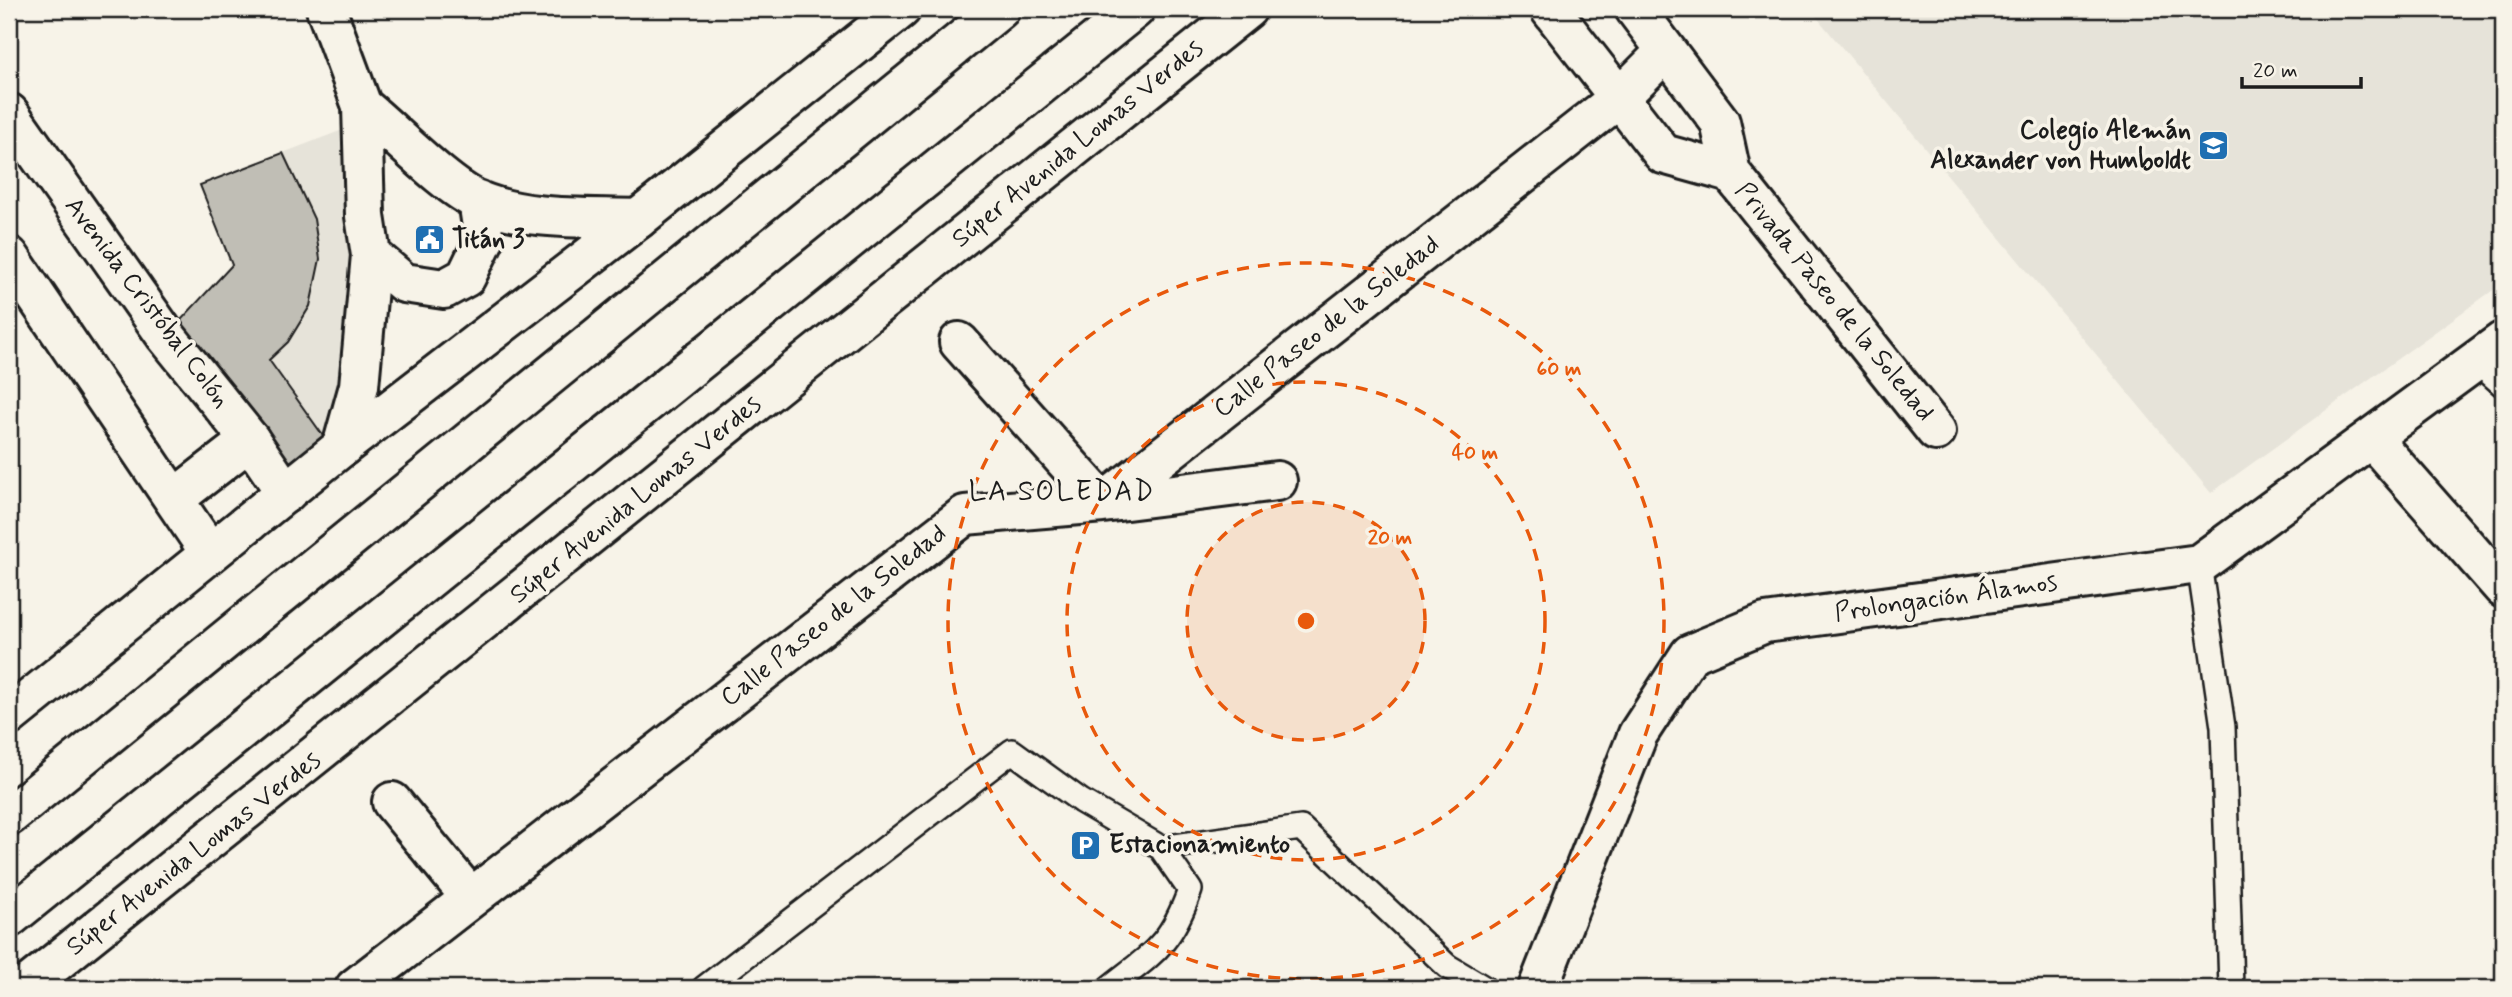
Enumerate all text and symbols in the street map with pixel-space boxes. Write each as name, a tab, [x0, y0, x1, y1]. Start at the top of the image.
street label: Súper Avenida Lomas Verdes	[945, 32, 1211, 256]
scale bar	[2242, 46, 2362, 90]
text: 20 m	[2253, 57, 2298, 85]
place label: Colegio Alemán Alexander von Humboldt	[1930, 114, 2191, 178]
school or university icon: Colegio Alemán Alexander von Humboldt	[2197, 129, 2231, 163]
street label: Privada Paseo de la Soledad	[1727, 175, 1941, 429]
street label: Avenida Cristóbal Colón	[56, 190, 238, 416]
public building icon: Titán 3	[412, 223, 446, 257]
place label: Titán 3	[452, 223, 525, 257]
street label: Calle Paseo de la Soledad	[1207, 228, 1447, 426]
text: 60 m	[1536, 355, 1582, 383]
street label: Súper Avenida Lomas Verdes	[503, 388, 769, 612]
text: 40 m	[1452, 439, 1499, 467]
district label: LA SOLEDAD	[969, 474, 1155, 511]
street label: Calle Paseo de la Soledad	[714, 517, 954, 715]
text: 20 m	[1368, 524, 1413, 552]
street label: Prolongación Álamos	[1832, 565, 2060, 632]
centre of rings	[1294, 609, 1318, 633]
street label: Súper Avenida Lomas Verdes	[60, 744, 328, 964]
parking icon: Estacionamiento	[1069, 828, 1103, 862]
place label: Estacionamiento	[1109, 828, 1290, 862]

